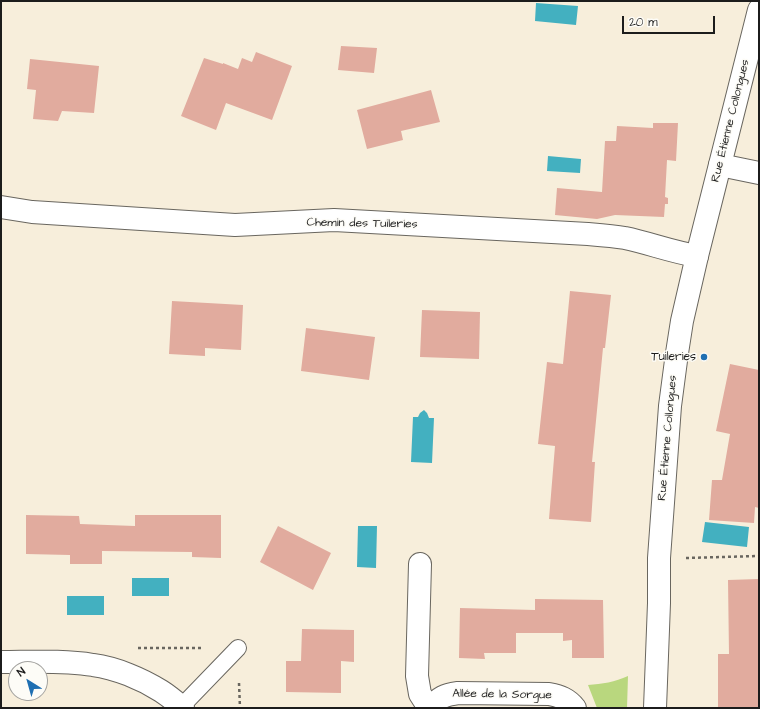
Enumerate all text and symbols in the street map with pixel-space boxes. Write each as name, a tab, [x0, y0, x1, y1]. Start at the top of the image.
scale bar	[624, 8, 717, 34]
text: 20 m	[629, 14, 658, 31]
street label: Rue Étienne Collongues	[709, 58, 753, 184]
street label: Chemin des Tuileries	[306, 216, 418, 232]
place label: Tuileries	[651, 350, 696, 364]
marker: Tuileries	[699, 352, 709, 362]
street label: Rue Étienne Collongues	[655, 375, 681, 501]
north arrow	[8, 661, 48, 701]
text: N	[14, 664, 28, 680]
street label: Allée de la Sorgue	[452, 687, 552, 703]

